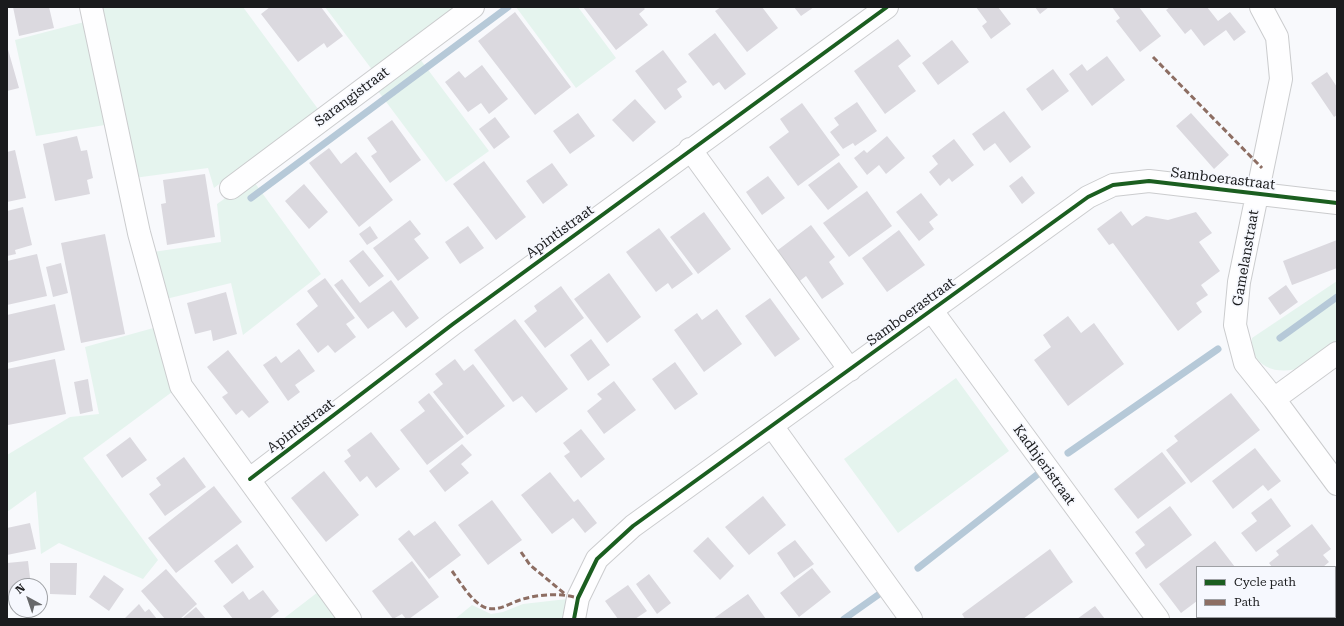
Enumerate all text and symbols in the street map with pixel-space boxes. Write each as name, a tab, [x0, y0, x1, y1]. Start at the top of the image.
street label: Sarangistraat	[312, 64, 392, 130]
street label: Samboerastraat	[1170, 164, 1276, 194]
street label: Apintistraat	[523, 202, 597, 262]
street label: Gamelanstraat	[1229, 209, 1263, 307]
street label: Samboerastraat	[864, 274, 958, 350]
street label: Apintistraat	[264, 395, 338, 457]
street label: Kadhjeristraat	[1009, 422, 1079, 508]
legend	[1196, 566, 1336, 618]
text: Cycle path	[1234, 575, 1296, 589]
north arrow	[8, 578, 48, 618]
text: N	[13, 581, 28, 597]
text: Path	[1234, 595, 1260, 609]

